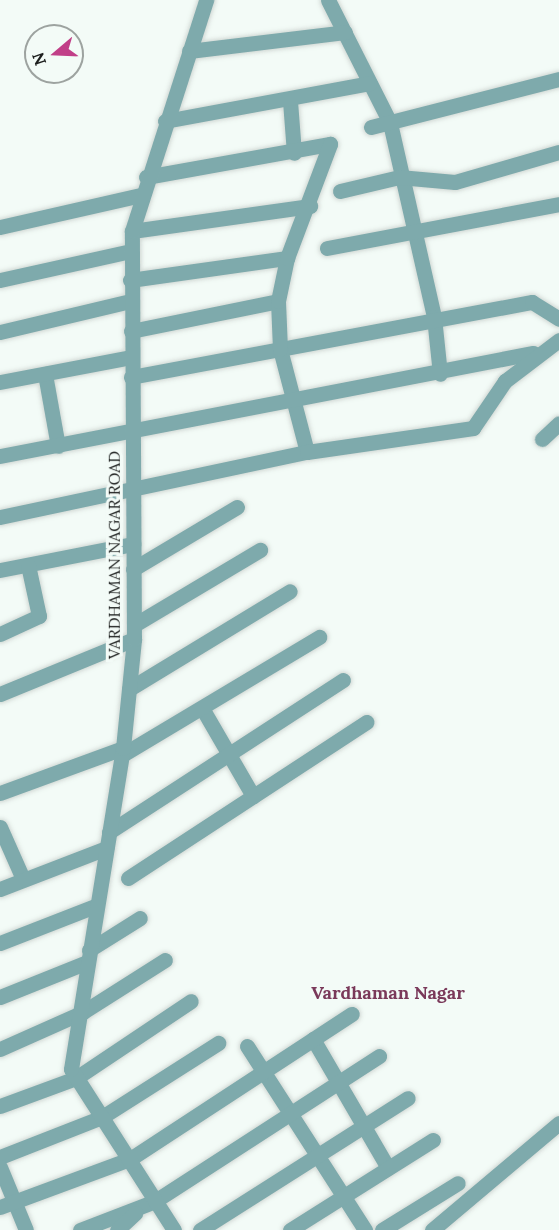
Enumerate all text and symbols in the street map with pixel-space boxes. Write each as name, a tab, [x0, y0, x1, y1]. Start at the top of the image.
north arrow	[24, 24, 84, 84]
text: N	[27, 50, 50, 68]
street label: VARDHAMAN NAGAR ROAD	[104, 451, 124, 659]
district label: Vardhaman Nagar	[311, 982, 465, 1004]

